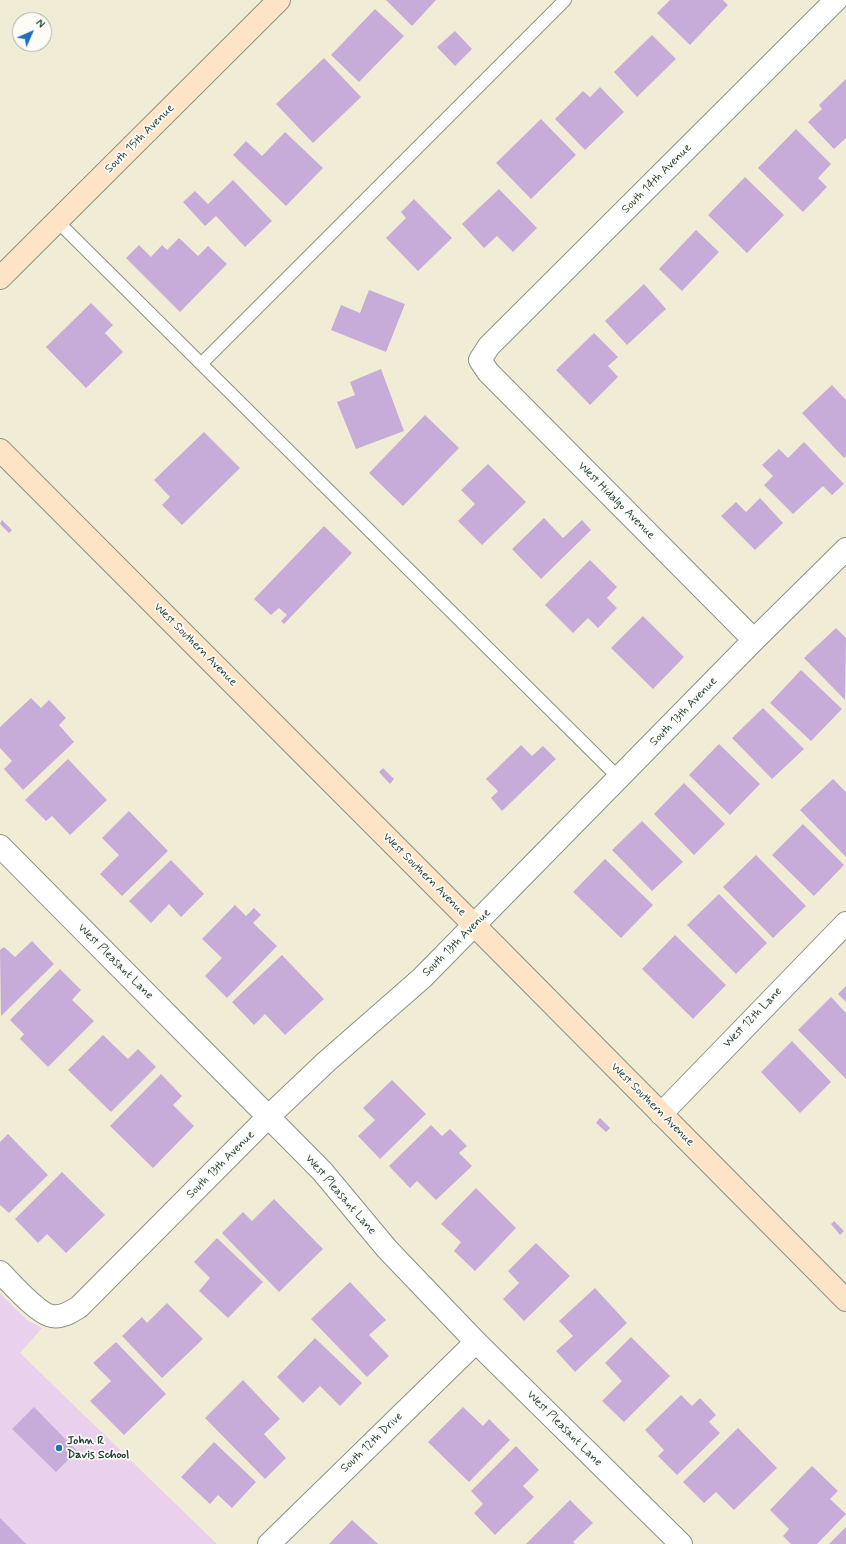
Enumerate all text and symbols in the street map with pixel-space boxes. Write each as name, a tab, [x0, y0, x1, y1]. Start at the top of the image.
north arrow	[12, 12, 52, 52]
text: N	[32, 17, 47, 32]
street label: South 15th Avenue	[102, 101, 178, 177]
street label: South 14th Avenue	[619, 141, 695, 217]
street label: West Hidalgo Avenue	[574, 459, 658, 543]
street label: West Southern Avenue	[150, 600, 240, 690]
street label: South 13th Avenue	[647, 674, 721, 750]
street label: West Southern Avenue	[379, 830, 469, 920]
street label: South 13th Avenue	[420, 906, 494, 980]
street label: West Pleasant Lane	[74, 921, 156, 1003]
street label: West 12th Lane	[721, 985, 785, 1051]
street label: West Southern Avenue	[607, 1060, 697, 1150]
street label: South 13th Avenue	[184, 1128, 258, 1202]
street label: West Pleasant Lane	[301, 1152, 379, 1238]
street label: West Pleasant Lane	[523, 1388, 605, 1470]
street label: South 12th Drive	[338, 1410, 406, 1476]
place label: John R Davis School	[67, 1434, 129, 1462]
marker: John R Davis School	[54, 1443, 64, 1453]

